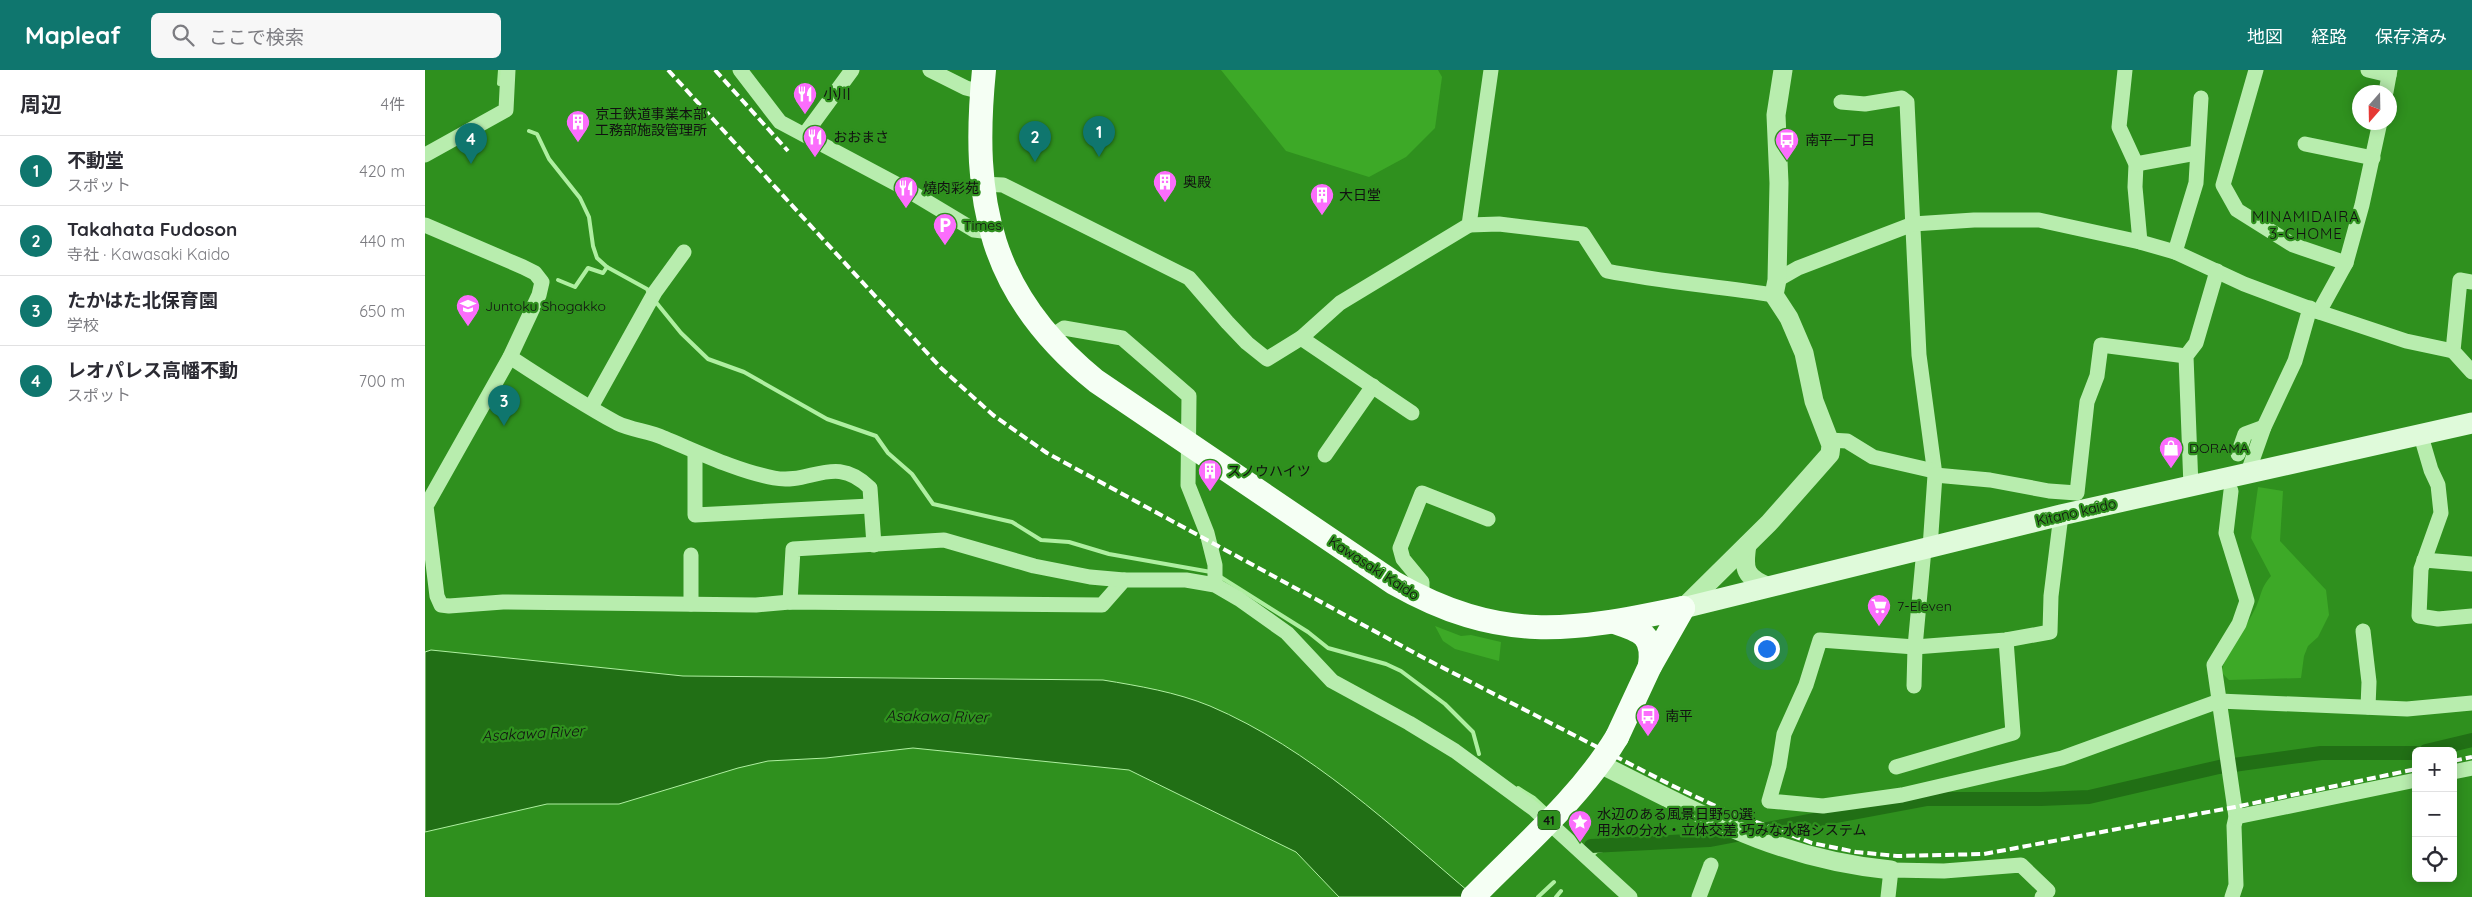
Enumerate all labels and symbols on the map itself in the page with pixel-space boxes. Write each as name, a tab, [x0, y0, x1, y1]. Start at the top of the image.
restaurant icon: 小川	[792, 81, 818, 115]
place label: 小川	[823, 85, 851, 103]
north arrow	[2352, 85, 2397, 130]
place label: 京王鉄道事業本部 工務部施設管理所	[595, 105, 707, 139]
building icon: 京王鉄道事業本部 工務部施設管理所	[565, 109, 591, 143]
pin: 1	[1083, 116, 1115, 157]
pin: 2	[1019, 121, 1051, 162]
pin: 4	[455, 123, 487, 164]
restaurant icon: おおまさ	[802, 124, 828, 158]
bus stop icon: 南平一丁目	[1774, 127, 1800, 161]
place label: おおまさ	[833, 128, 889, 146]
place label: 南平一丁目	[1805, 131, 1875, 149]
building icon: 奥殿	[1152, 169, 1178, 203]
place label: 奥殿	[1183, 173, 1211, 191]
restaurant icon: 燒肉彩苑	[893, 175, 919, 209]
place label: 燒肉彩苑	[923, 179, 979, 197]
building icon: 大日堂	[1309, 182, 1335, 216]
place label: 大日堂	[1339, 186, 1381, 204]
district label: MINAMIDAIRA 3-CHOME	[2252, 207, 2360, 243]
parking icon: Times	[932, 212, 958, 246]
place label: Times	[963, 216, 1002, 234]
school or university icon: Juntoku Shogakko	[455, 293, 481, 327]
place label: Juntoku Shogakko	[485, 297, 606, 315]
pin: 3	[488, 385, 520, 426]
shop icon: DORAMA	[2158, 435, 2184, 469]
place label: DORAMA	[2189, 439, 2249, 457]
building icon: スノウハイツ	[1197, 458, 1223, 492]
place label: スノウハイツ	[1227, 462, 1311, 480]
street label: Kitano kaido	[2034, 494, 2118, 530]
street label: Kawasaki Kaido	[1325, 532, 1423, 604]
supermarket icon: 7-Eleven	[1866, 593, 1892, 627]
place label: 7-Eleven	[1897, 597, 1952, 615]
your location	[1754, 636, 1780, 662]
bus stop icon: 南平	[1635, 703, 1661, 737]
water label: Asakawa River	[885, 706, 991, 726]
place label: 南平	[1665, 707, 1693, 725]
water label: Asakawa River	[481, 721, 587, 745]
place label: 水辺のある風景日野50選: 用水の分水・立体交差 巧みな水路システム	[1597, 805, 1866, 839]
place icon: 水辺のある風景日野50選: 用水の分水・立体交差 巧みな水路システム	[1567, 809, 1593, 843]
road number: 41	[1538, 810, 1560, 830]

